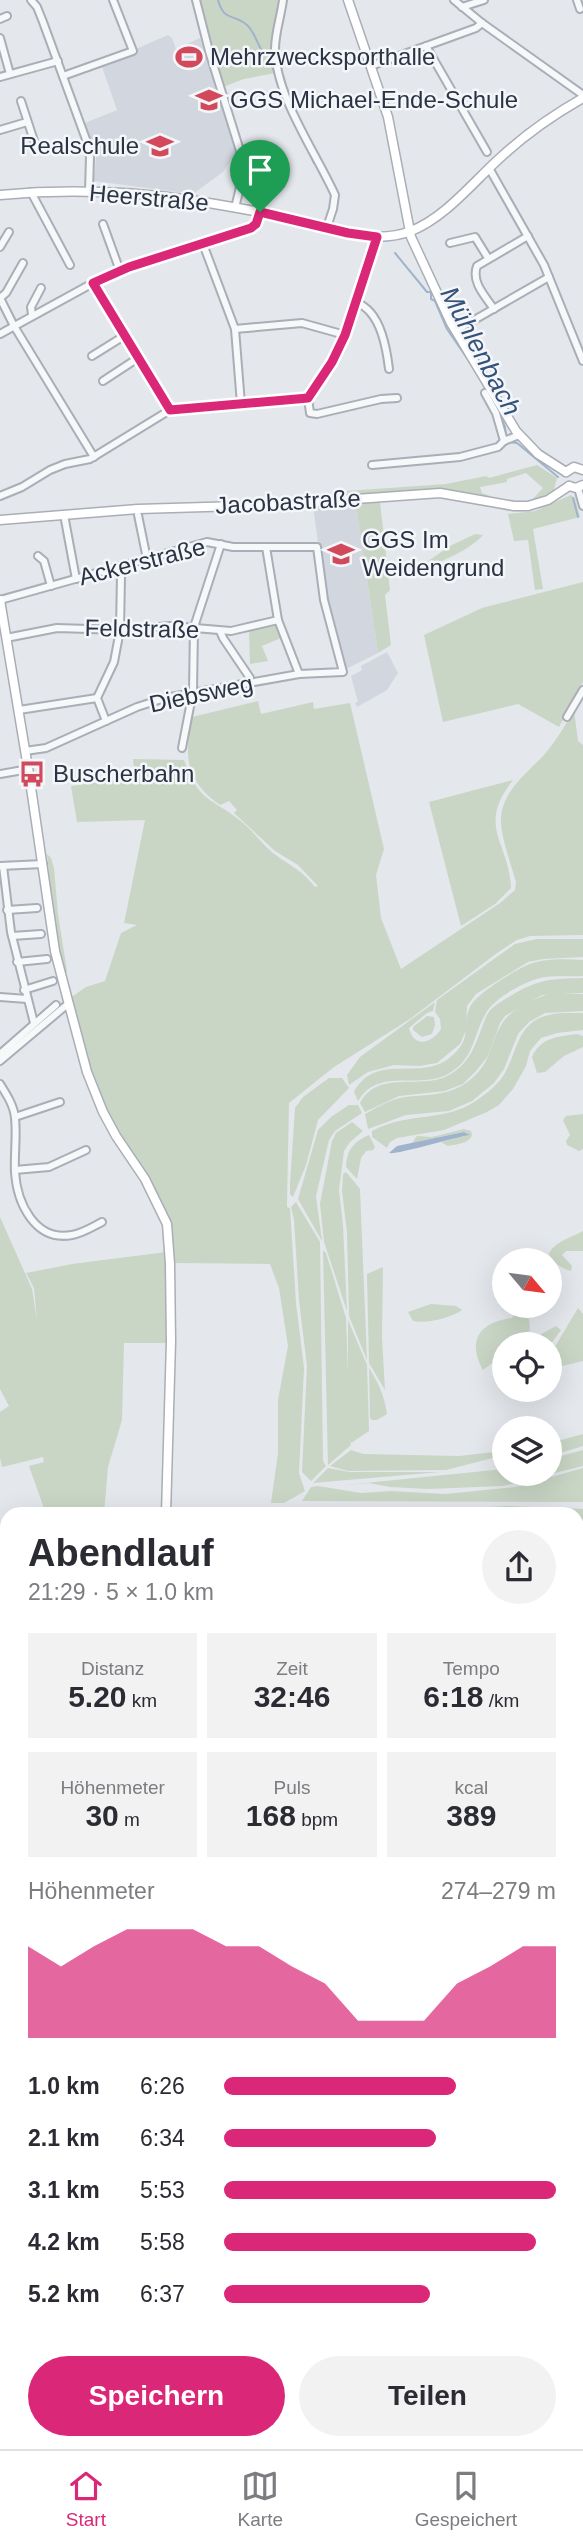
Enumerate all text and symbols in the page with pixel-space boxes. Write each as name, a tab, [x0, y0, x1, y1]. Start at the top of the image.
sports icon: Mehrzwecksporthalle	[174, 42, 204, 72]
place label: Mehrzwecksporthalle	[210, 43, 435, 70]
school or university icon: GGS Michael-Ende-Schule	[194, 85, 224, 115]
place label: GGS Michael-Ende-Schule	[230, 86, 518, 113]
school or university icon: Realschule	[145, 131, 175, 161]
place label: Realschule	[20, 132, 139, 159]
pin	[230, 140, 290, 212]
icon: arrive	[241, 151, 279, 189]
street label: Heerstraße	[88, 179, 210, 216]
water label: Mühlenbach	[435, 281, 527, 421]
street label: Jacobastraße	[215, 484, 361, 519]
place label: GGS Im Weidengrund	[362, 526, 504, 581]
street label: Ackerstraße	[76, 533, 208, 590]
school or university icon: GGS Im Weidengrund	[326, 539, 356, 569]
street label: Feldstraße	[84, 614, 200, 643]
street label: Diebsweg	[147, 669, 255, 718]
bus stop icon: Buscherbahn	[17, 759, 47, 789]
place label: Buscherbahn	[53, 760, 194, 787]
north arrow	[492, 1248, 562, 1318]
map controls	[492, 1248, 562, 1486]
button: locate	[492, 1332, 562, 1402]
button: layers	[492, 1416, 562, 1486]
button: share	[482, 1530, 556, 1604]
text: Abendlauf	[28, 1532, 214, 1574]
text: 21:29 · 5 × 1.0 km	[28, 1579, 214, 1605]
text: Distanz	[81, 1658, 144, 1679]
text: Zeit	[276, 1658, 308, 1679]
text: Tempo	[443, 1658, 500, 1679]
text: 5.20	[68, 1680, 127, 1713]
text: 32:46	[254, 1680, 330, 1713]
text: 6:18	[423, 1680, 483, 1713]
text: km	[127, 1690, 157, 1711]
text: /km	[483, 1690, 519, 1711]
text: Höhenmeter	[60, 1777, 165, 1798]
text: Puls	[274, 1777, 310, 1798]
text: kcal	[454, 1777, 488, 1798]
text: 30	[85, 1799, 119, 1832]
text: 168	[246, 1799, 296, 1832]
text: 389	[446, 1799, 496, 1832]
text: m	[119, 1809, 140, 1830]
text: bpm	[296, 1809, 338, 1830]
text: Höhenmeter	[28, 1878, 155, 1904]
text: 274–279 m	[441, 1878, 556, 1904]
text: 1.0 km	[28, 2073, 100, 2099]
text: 6:26	[140, 2073, 185, 2099]
text: 2.1 km	[28, 2125, 100, 2151]
text: 6:34	[140, 2125, 185, 2151]
text: 3.1 km	[28, 2177, 100, 2203]
text: 5:53	[140, 2177, 185, 2203]
text: 4.2 km	[28, 2229, 100, 2255]
text: 5:58	[140, 2229, 185, 2255]
text: 5.2 km	[28, 2281, 100, 2307]
text: 6:37	[140, 2281, 185, 2307]
button: Speichern	[28, 2356, 285, 2436]
button: Teilen	[299, 2356, 556, 2436]
tab: Start	[66, 2467, 106, 2531]
tab: Karte	[238, 2467, 283, 2531]
tab: Gespeichert	[415, 2467, 517, 2531]

